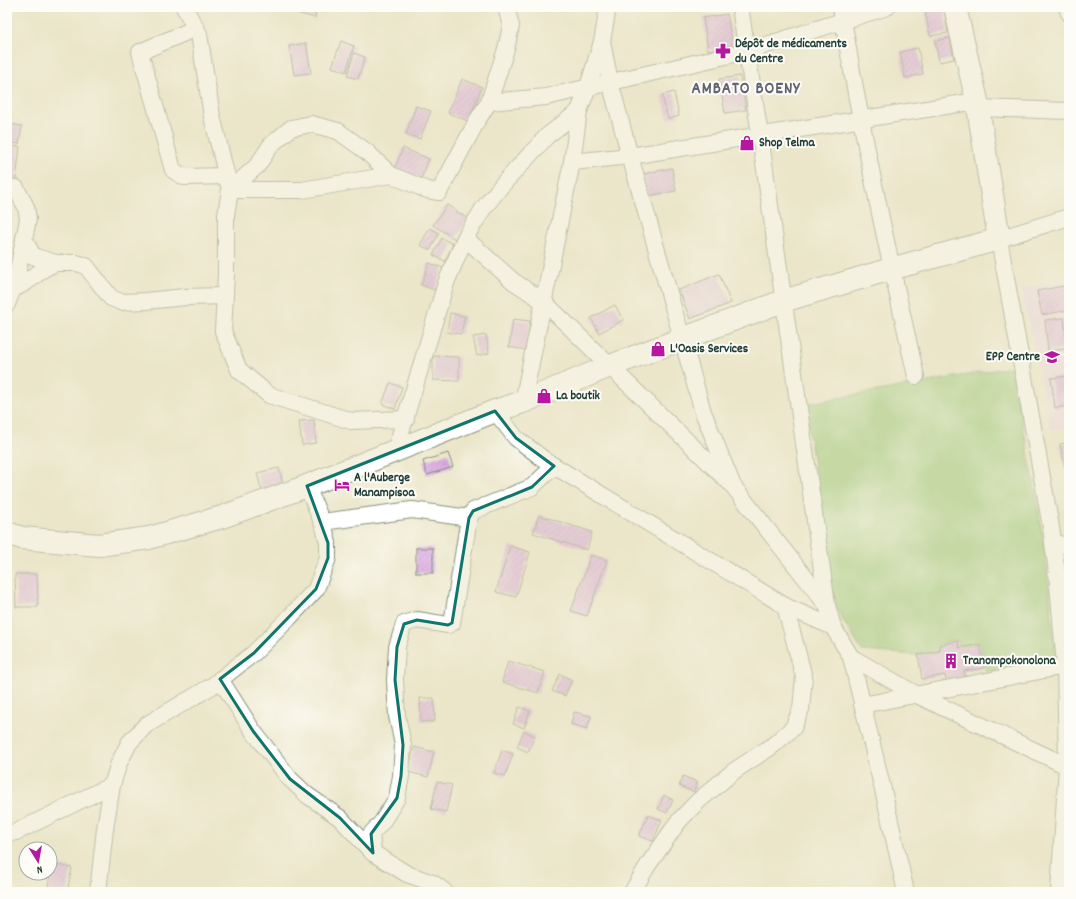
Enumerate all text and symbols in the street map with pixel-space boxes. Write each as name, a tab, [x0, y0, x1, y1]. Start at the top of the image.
place label: Dépôt de médicaments du Centre	[735, 35, 847, 69]
pharmacy icon: Dépôt de médicaments du Centre	[714, 42, 732, 60]
district label: AMBATO BOENY	[691, 78, 801, 102]
shop icon: Shop Telma	[738, 134, 756, 152]
place label: Shop Telma	[759, 134, 815, 153]
shop icon: L'Oasis Services	[649, 340, 667, 358]
place label: L'Oasis Services	[670, 340, 749, 359]
place label: EPP Centre	[986, 348, 1040, 367]
school or university icon: EPP Centre	[1043, 348, 1061, 366]
shop icon: La boutik	[535, 387, 553, 405]
place label: La boutik	[556, 387, 601, 406]
place label: A l'Auberge Manampisoa	[354, 469, 415, 503]
hotel icon: A l'Auberge Manampisoa	[333, 476, 351, 494]
building icon: Tranompokonolona	[942, 652, 960, 670]
place label: Tranompokonolona	[963, 652, 1056, 671]
north arrow	[18, 841, 58, 881]
text: N	[35, 860, 44, 877]

